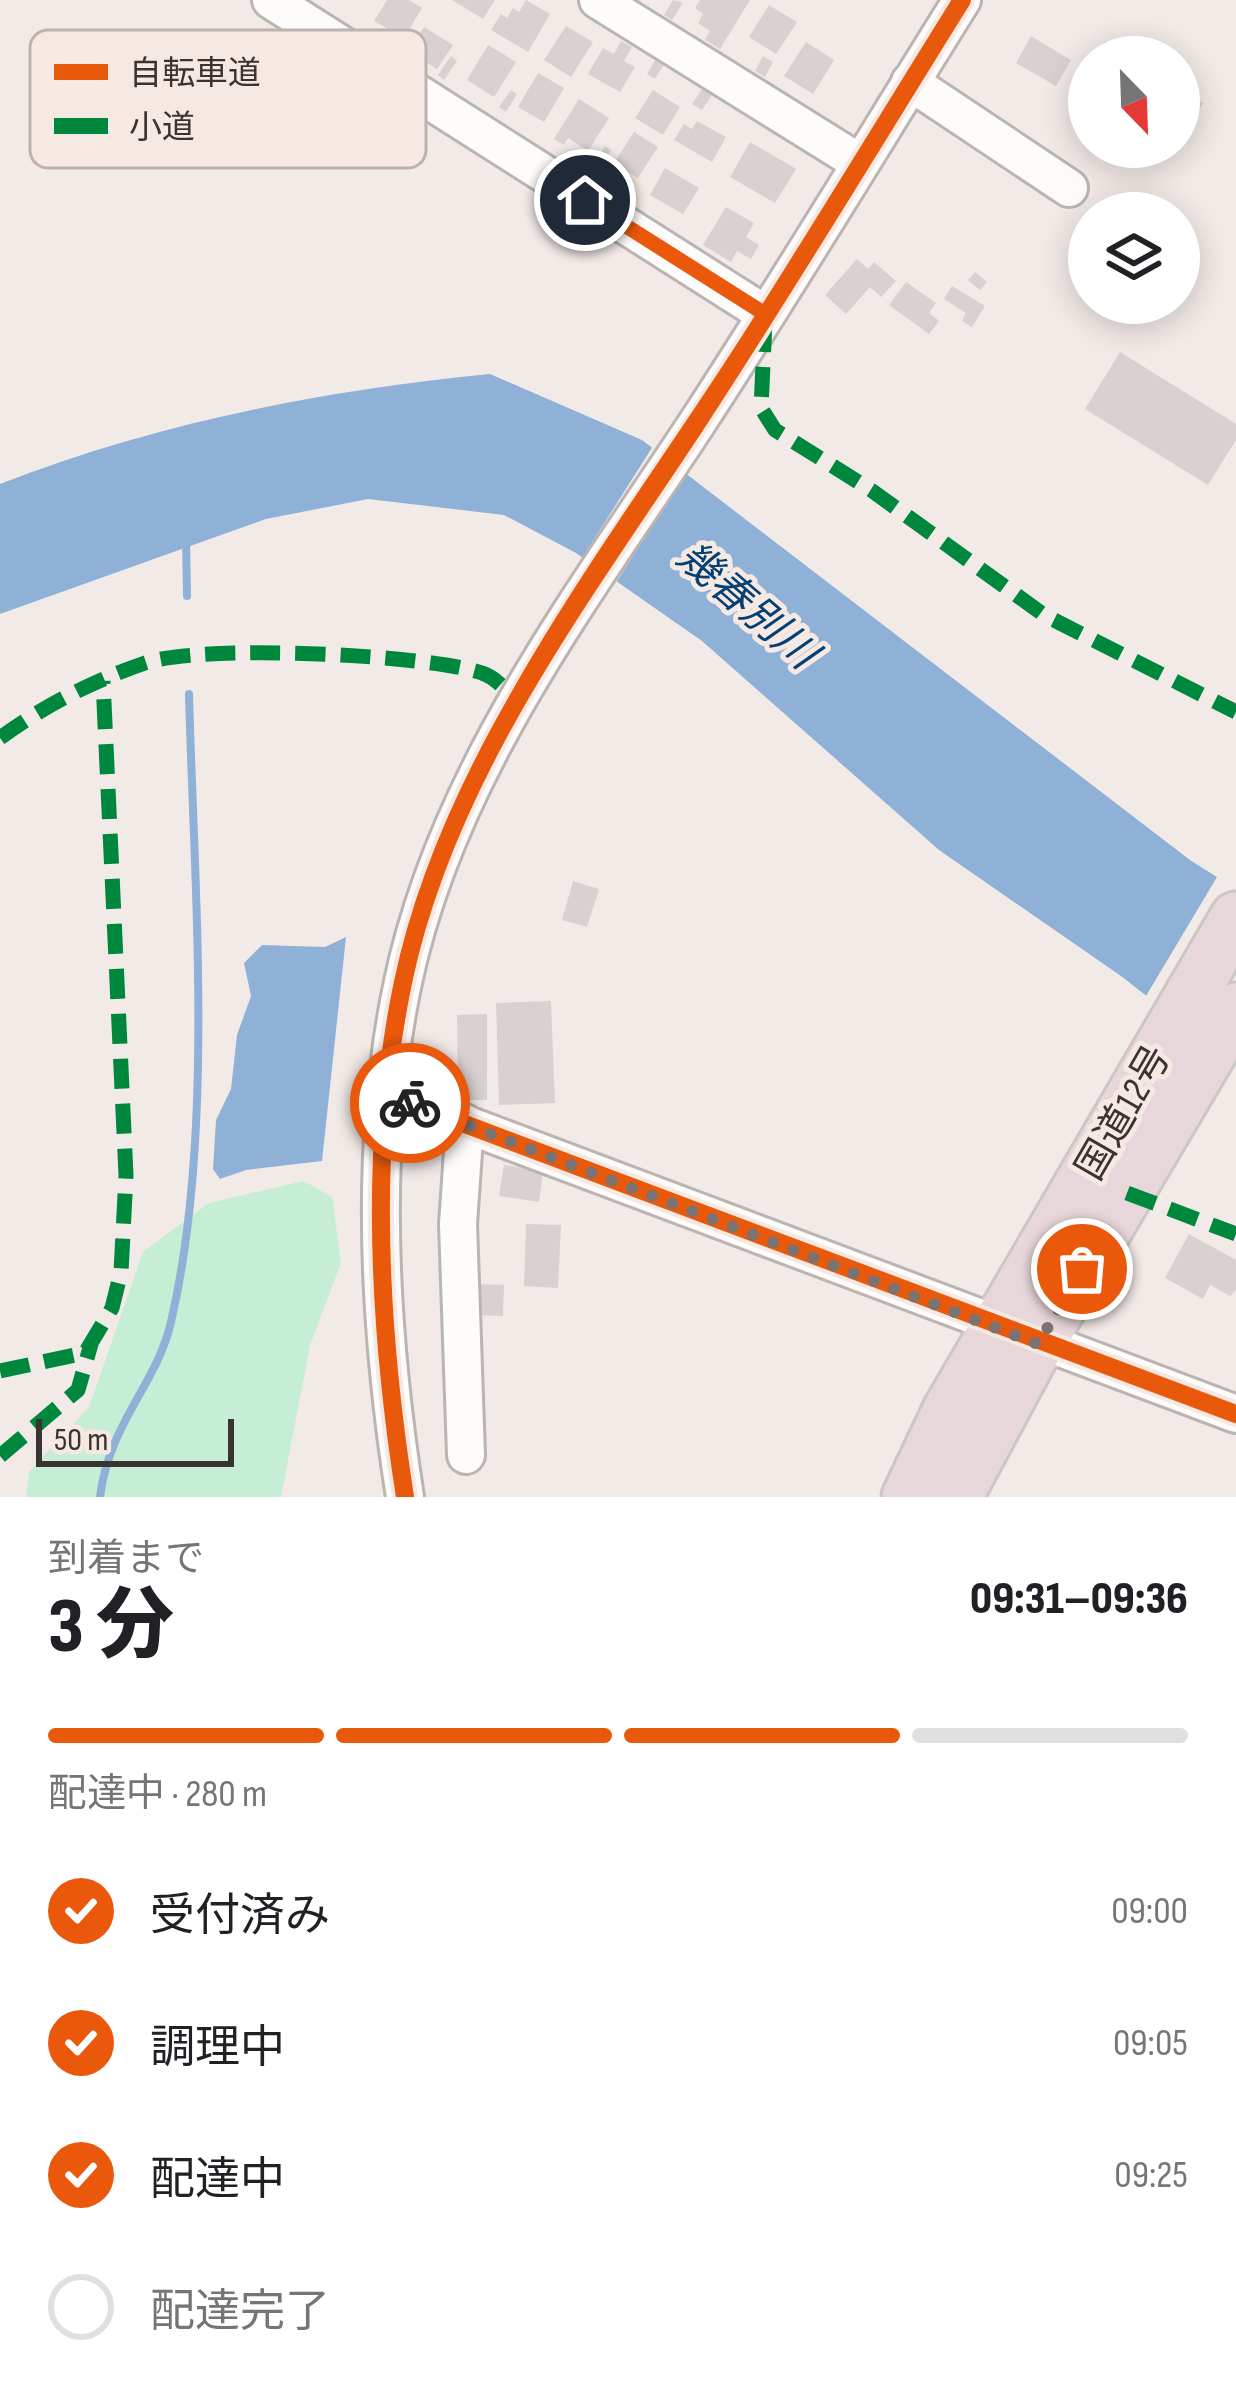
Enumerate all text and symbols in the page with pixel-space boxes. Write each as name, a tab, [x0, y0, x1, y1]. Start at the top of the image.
legend	[30, 30, 426, 168]
north arrow	[1068, 36, 1200, 168]
map controls	[1068, 36, 1200, 324]
text: 自転車道	[129, 54, 261, 94]
text: 小道	[129, 108, 195, 148]
pin	[534, 149, 636, 251]
icon: home	[552, 167, 618, 233]
button: layers	[1068, 192, 1200, 324]
water label: 幾春別川	[666, 532, 829, 683]
street label: 国道12号	[1067, 1038, 1181, 1189]
courier	[350, 1043, 470, 1163]
icon: bike	[377, 1070, 443, 1136]
pin	[1031, 1218, 1133, 1320]
icon: bag	[1049, 1236, 1115, 1302]
scale bar	[36, 1413, 234, 1466]
text: 50 m	[54, 1420, 108, 1460]
text: 到着まで	[48, 1536, 204, 1583]
text: 09:31–09:36	[970, 1572, 1188, 1627]
text: 3 分	[48, 1581, 174, 1674]
text: 配達中 · 280 m	[48, 1771, 267, 1818]
icon: check	[48, 1878, 114, 1944]
text: 09:00	[1111, 1888, 1188, 1935]
text: 受付済み	[150, 1889, 330, 1944]
icon: check	[48, 2010, 114, 2076]
text: 09:05	[1113, 2020, 1188, 2067]
text: 調理中	[150, 2021, 285, 2076]
icon: check	[48, 2142, 114, 2208]
text: 09:25	[1114, 2152, 1188, 2199]
text: 配達中	[150, 2153, 285, 2208]
text: 配達完了	[150, 2285, 330, 2340]

